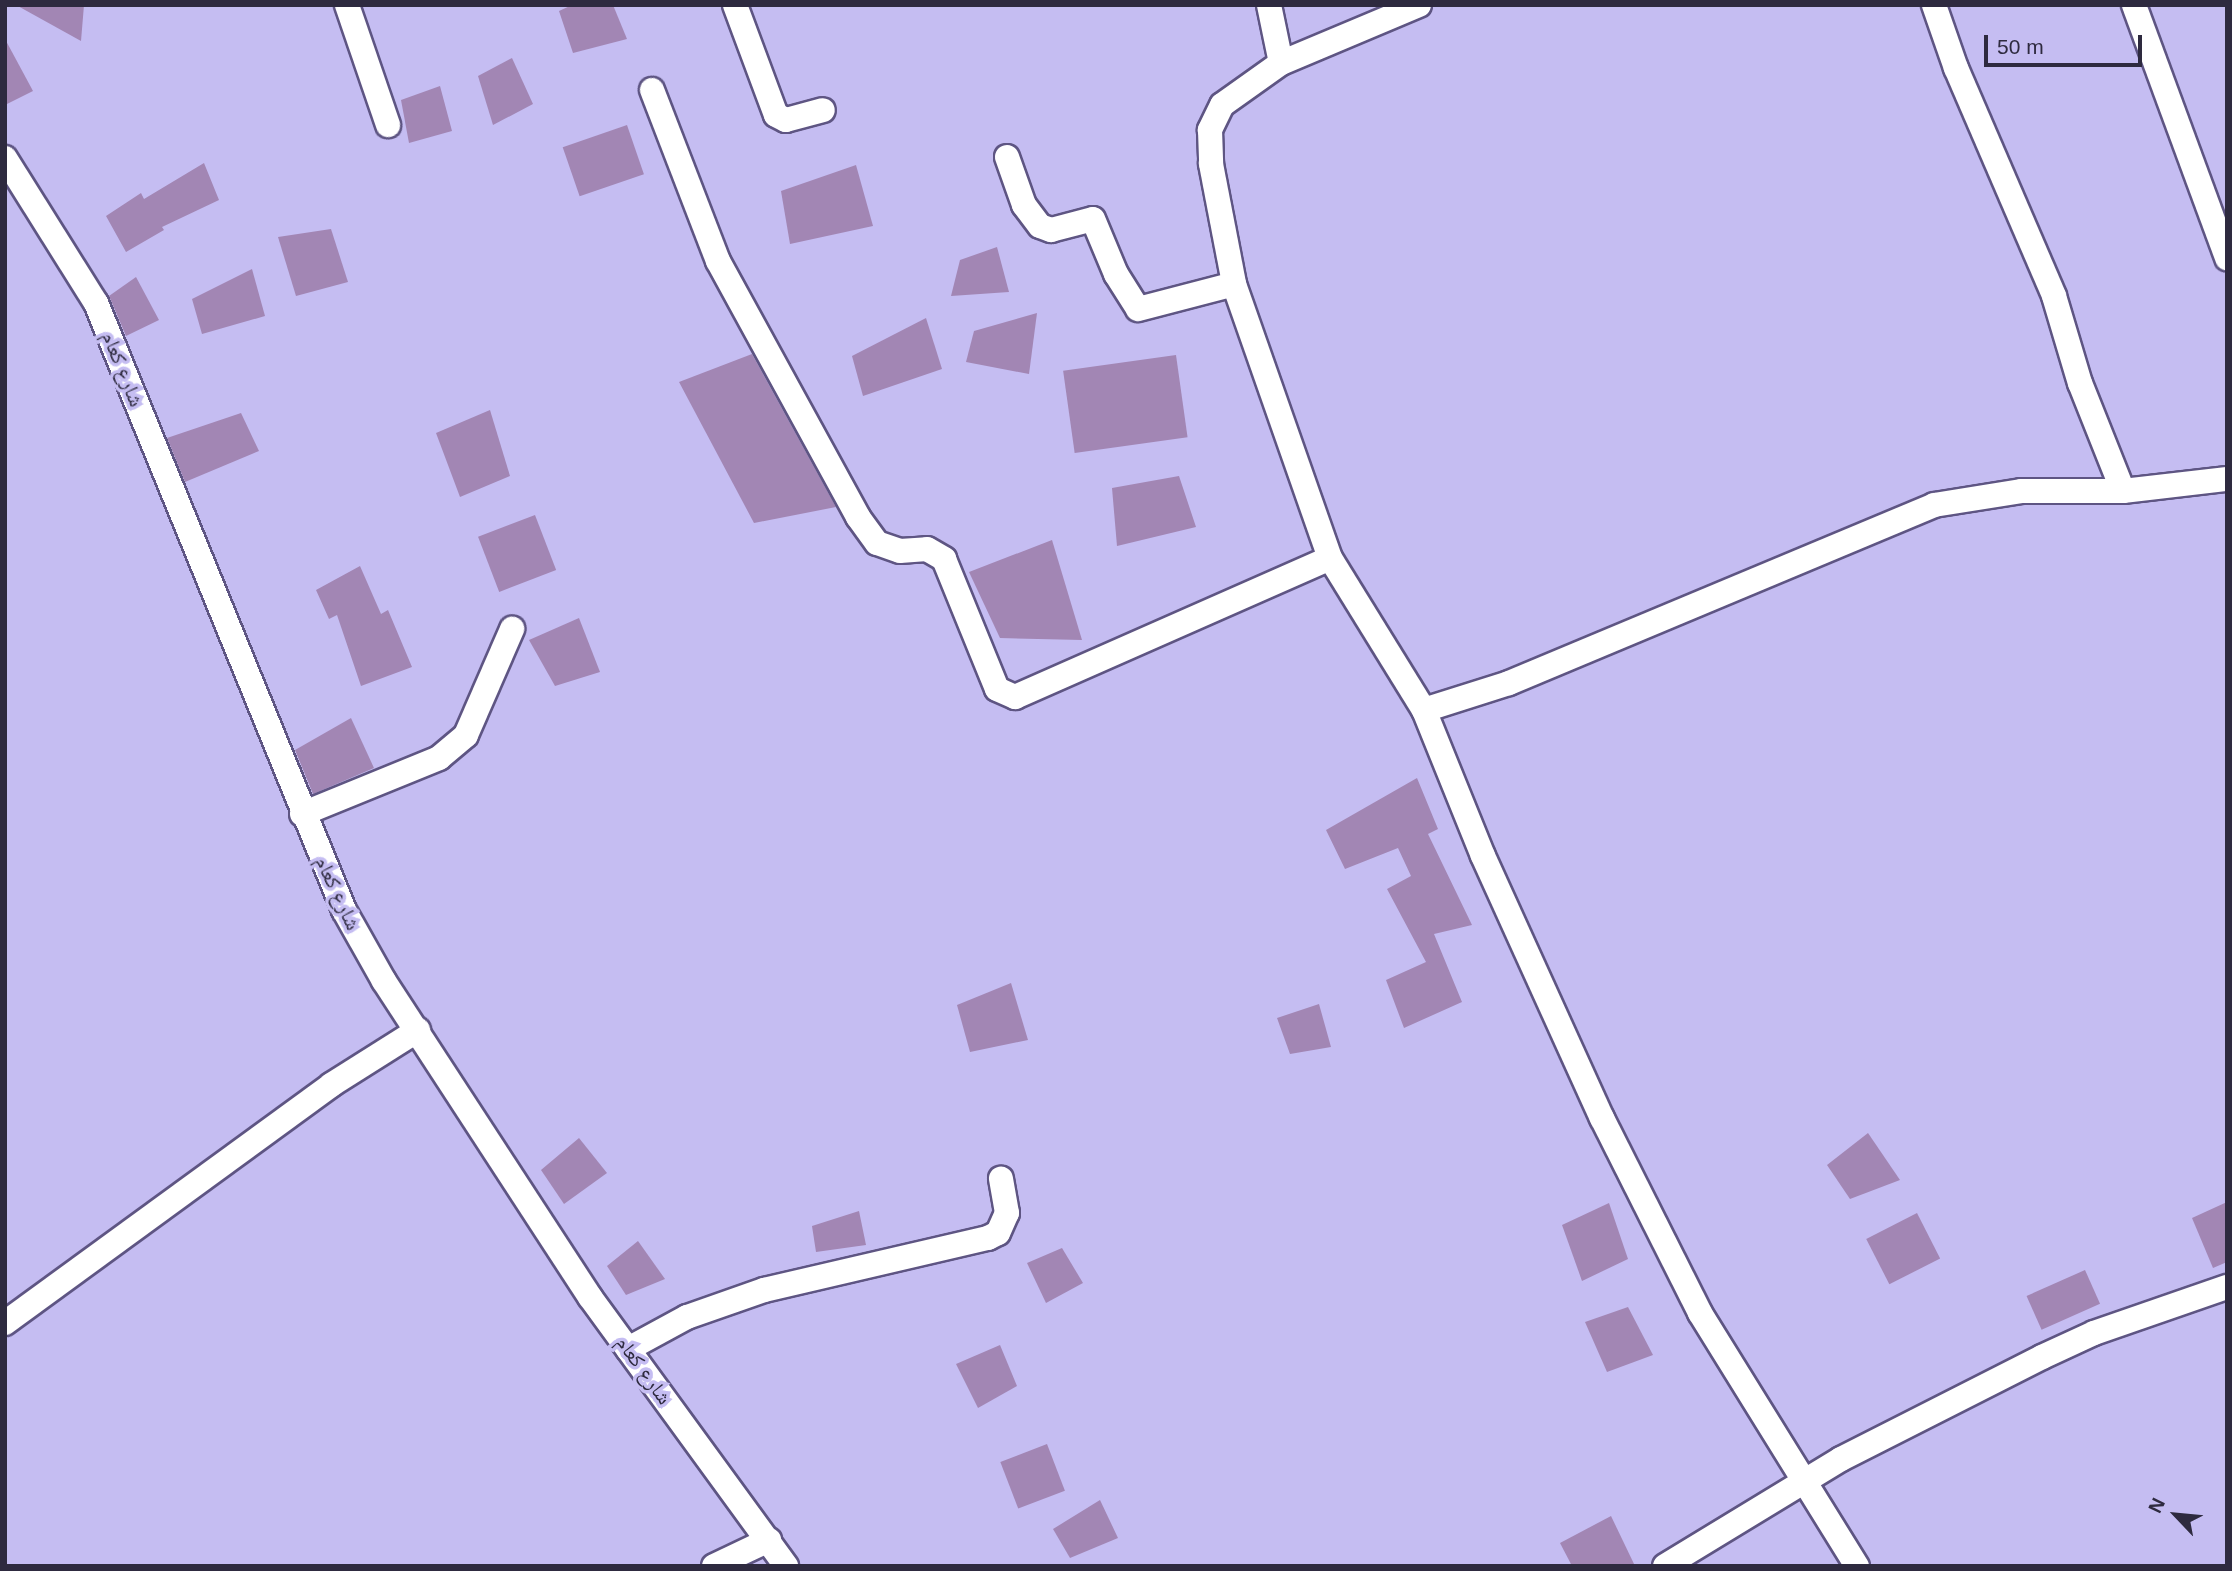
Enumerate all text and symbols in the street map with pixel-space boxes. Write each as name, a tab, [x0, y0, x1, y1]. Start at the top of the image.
scale bar	[1987, 21, 2144, 65]
text: 50 m	[1997, 35, 2044, 58]
street label: شارع كعام	[97, 328, 149, 410]
street label: شارع كعام	[310, 852, 366, 934]
street label: شارع كعام	[611, 1331, 677, 1409]
north arrow	[2141, 1480, 2211, 1550]
text: N	[2144, 1495, 2169, 1516]

